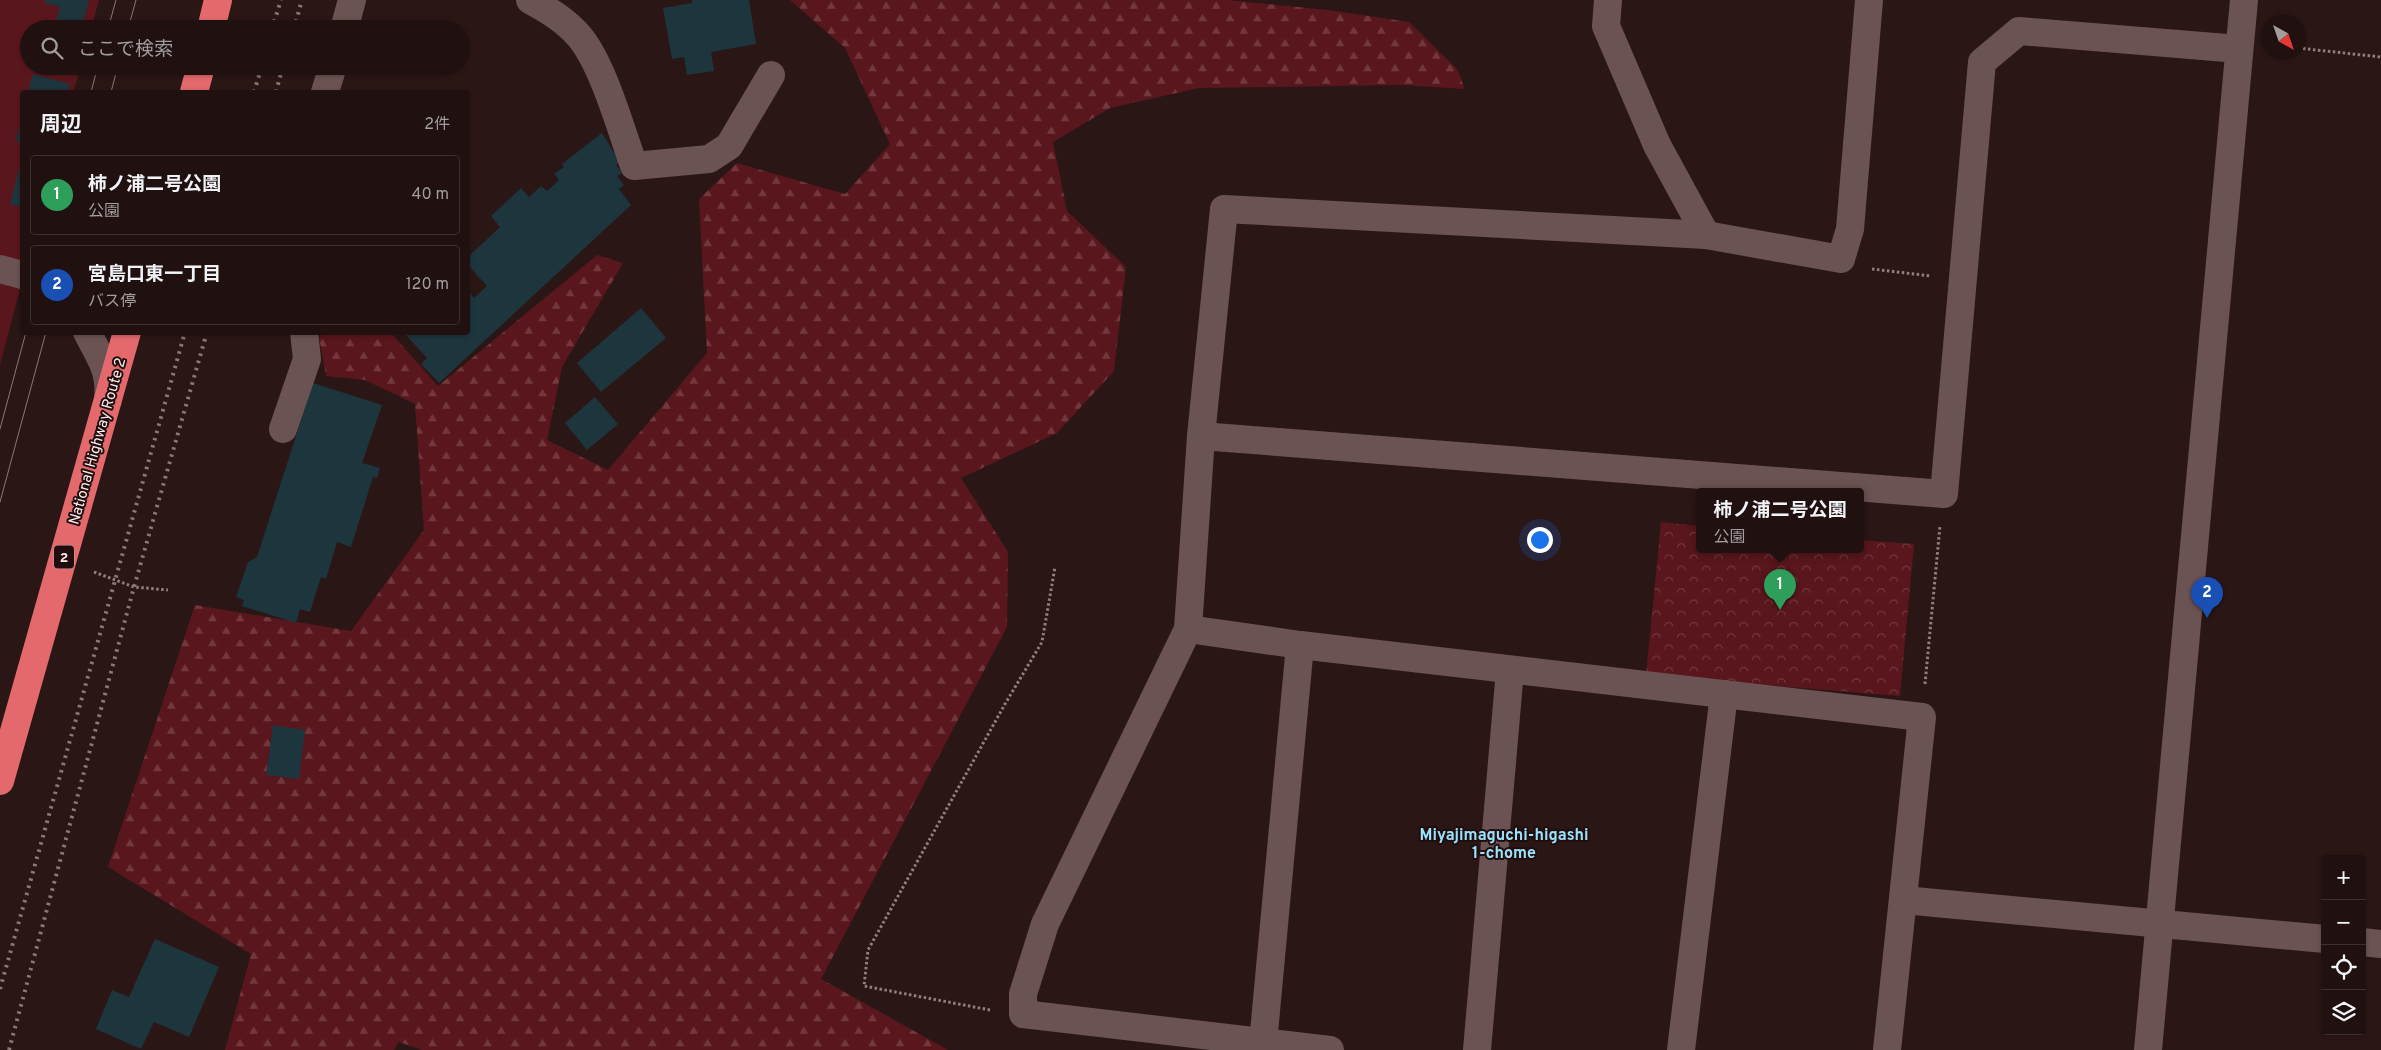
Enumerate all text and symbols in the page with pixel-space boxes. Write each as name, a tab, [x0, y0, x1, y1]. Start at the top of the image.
north arrow	[2261, 15, 2306, 60]
search box	[20, 20, 470, 75]
icon: search	[38, 34, 66, 62]
text: ここで検索	[78, 38, 173, 62]
text: 周辺	[40, 112, 82, 139]
text: 2件	[424, 115, 450, 135]
text: 柿ノ浦二号公園	[88, 173, 221, 197]
text: 1	[54, 185, 60, 205]
text: 40 m	[411, 185, 449, 205]
text: 公園	[88, 202, 120, 222]
text: 宮島口東一丁目	[88, 263, 221, 287]
text: 2	[52, 275, 62, 295]
text: 120 m	[406, 275, 449, 295]
text: バス停	[88, 292, 136, 312]
street label: National Highway Route 2	[65, 356, 131, 527]
popup	[1696, 488, 1864, 553]
text: 柿ノ浦二号公園	[1713, 499, 1847, 523]
your location	[1527, 527, 1553, 553]
text: 公園	[1713, 528, 1746, 548]
road number: 2	[54, 546, 74, 568]
pin: 1	[1764, 569, 1796, 610]
pin: 2	[2191, 577, 2223, 618]
district label: Miyajimaguchi-higashi 1-chome	[1419, 826, 1589, 864]
map controls	[2321, 855, 2366, 1035]
button: +	[2321, 855, 2366, 900]
button: −	[2321, 900, 2366, 945]
button: locate	[2321, 945, 2366, 990]
button: layers	[2321, 990, 2366, 1035]

